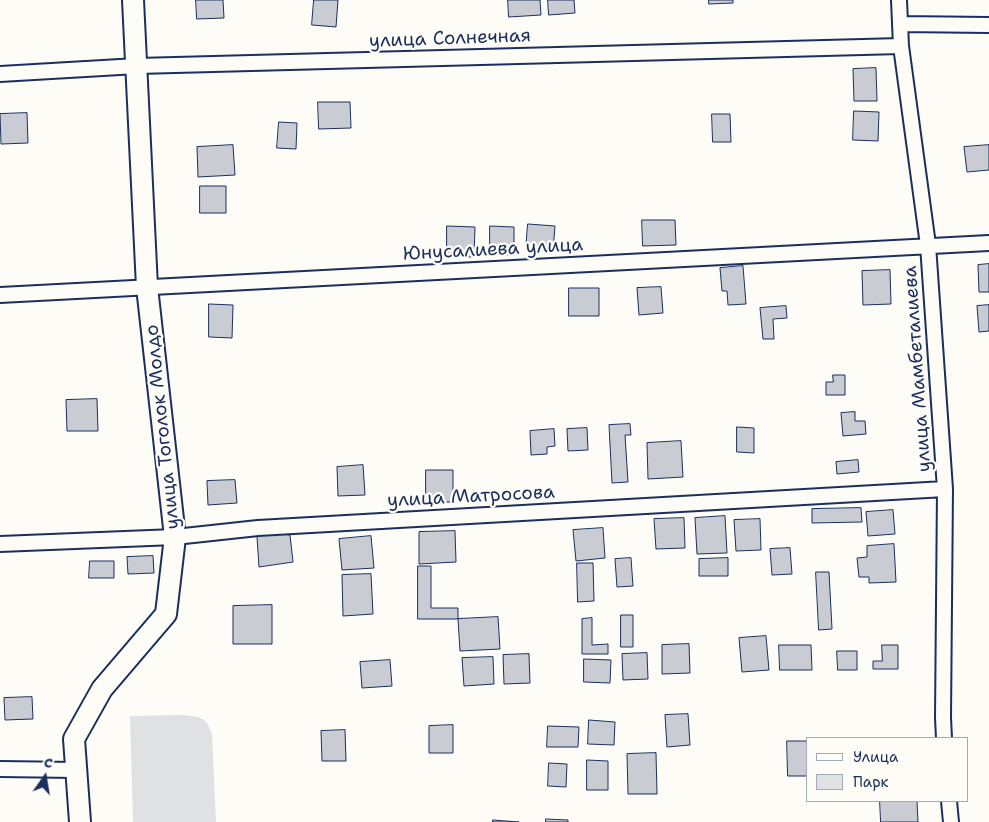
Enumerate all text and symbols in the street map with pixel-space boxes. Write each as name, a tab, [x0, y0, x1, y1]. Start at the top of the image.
street label: улица Солнечная	[369, 25, 531, 53]
street label: Юнусалиева улица	[402, 234, 584, 266]
street label: улица Мамбеталиева	[899, 265, 937, 473]
street label: улица Тоголок Молдо	[141, 323, 185, 531]
street label: улица Матросова	[387, 481, 555, 513]
legend	[806, 737, 969, 802]
text: Улица	[853, 747, 898, 767]
north arrow	[20, 752, 70, 802]
text: С	[42, 753, 55, 772]
text: Парк	[853, 772, 889, 792]

